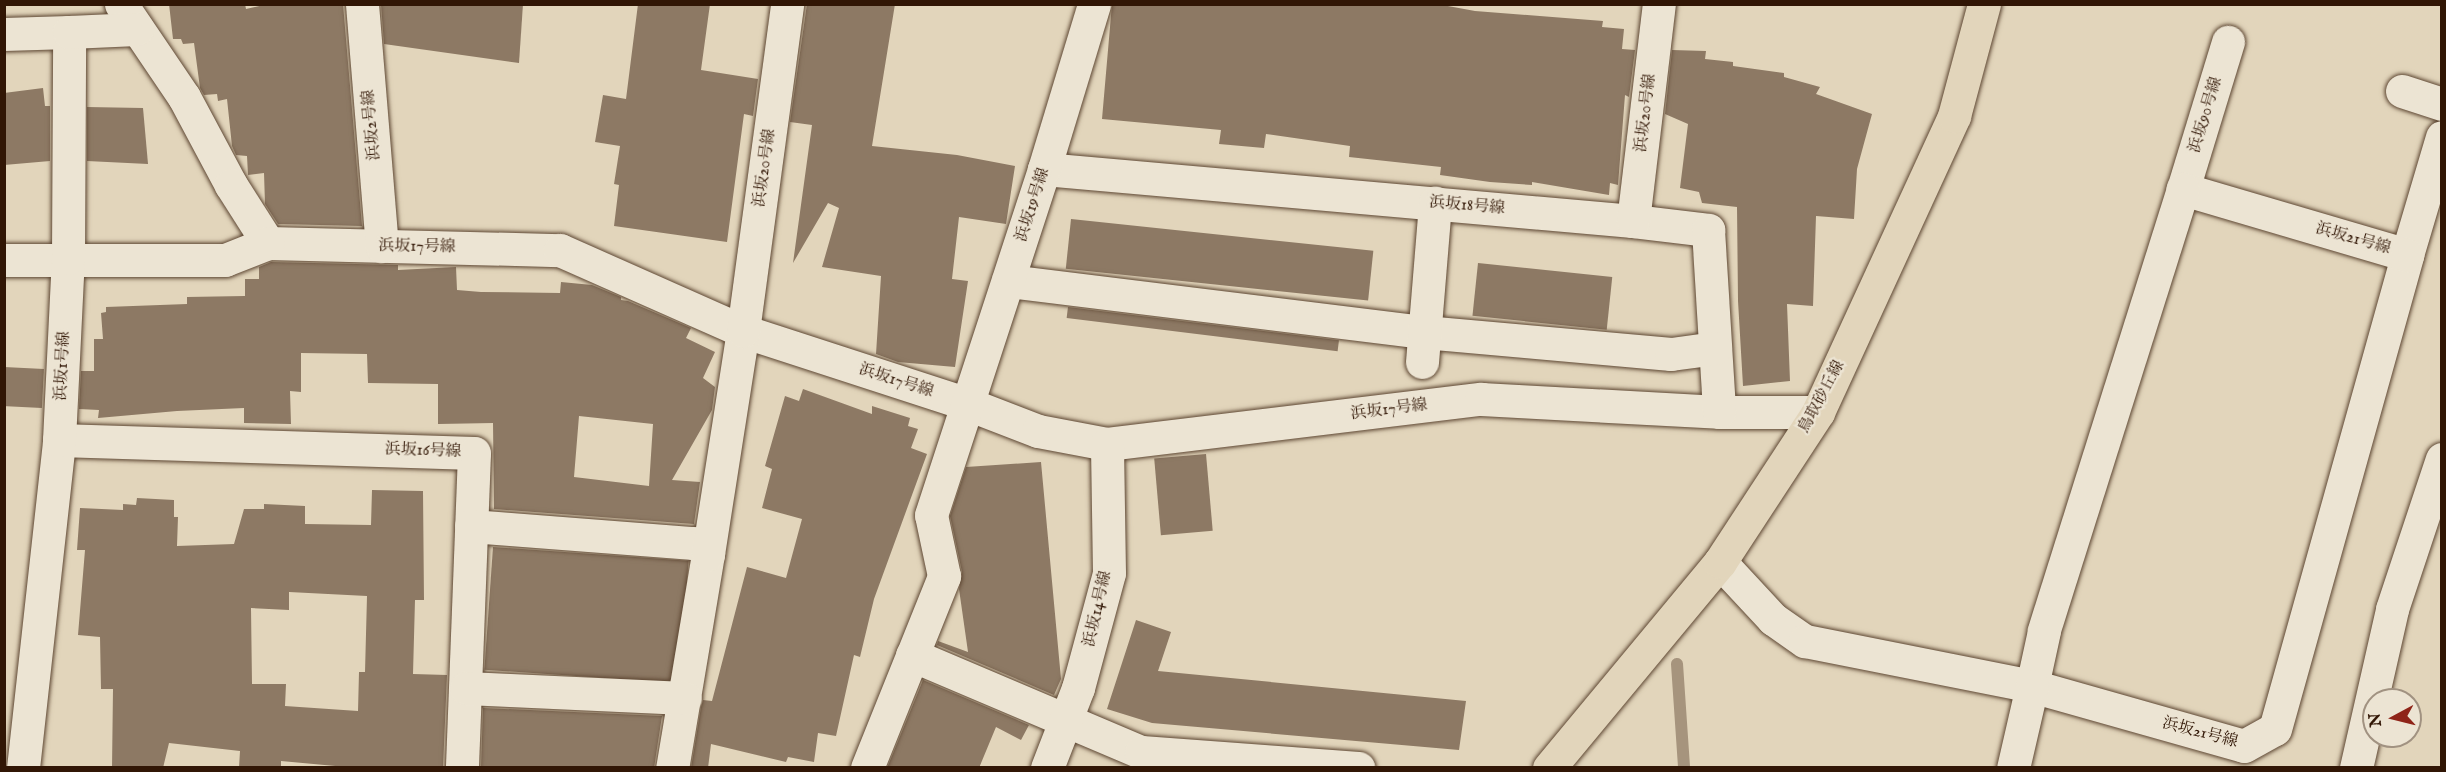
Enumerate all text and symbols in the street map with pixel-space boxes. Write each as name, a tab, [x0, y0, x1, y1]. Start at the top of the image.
street label: 浜坂20号線	[1632, 72, 1660, 154]
street label: 浜坂90号線	[2185, 74, 2227, 156]
street label: 浜坂2号線	[359, 89, 385, 161]
street label: 浜坂20号線	[750, 127, 780, 209]
street label: 浜坂19号線	[1012, 165, 1054, 245]
street label: 浜坂18号線	[1428, 193, 1506, 219]
street label: 浜坂21号線	[2313, 219, 2393, 259]
street label: 浜坂17号線	[378, 237, 456, 257]
street label: 浜坂1号線	[52, 331, 74, 401]
street label: 鳥取砂丘線	[1795, 357, 1849, 437]
street label: 浜坂17号線	[856, 360, 936, 402]
street label: 浜坂17号線	[1349, 396, 1429, 424]
street label: 浜坂16号線	[384, 440, 462, 462]
street label: 浜坂14号線	[1080, 569, 1116, 649]
north arrow	[2362, 688, 2422, 748]
text: N	[2365, 712, 2387, 728]
street label: 浜坂21号線	[2160, 714, 2240, 752]

